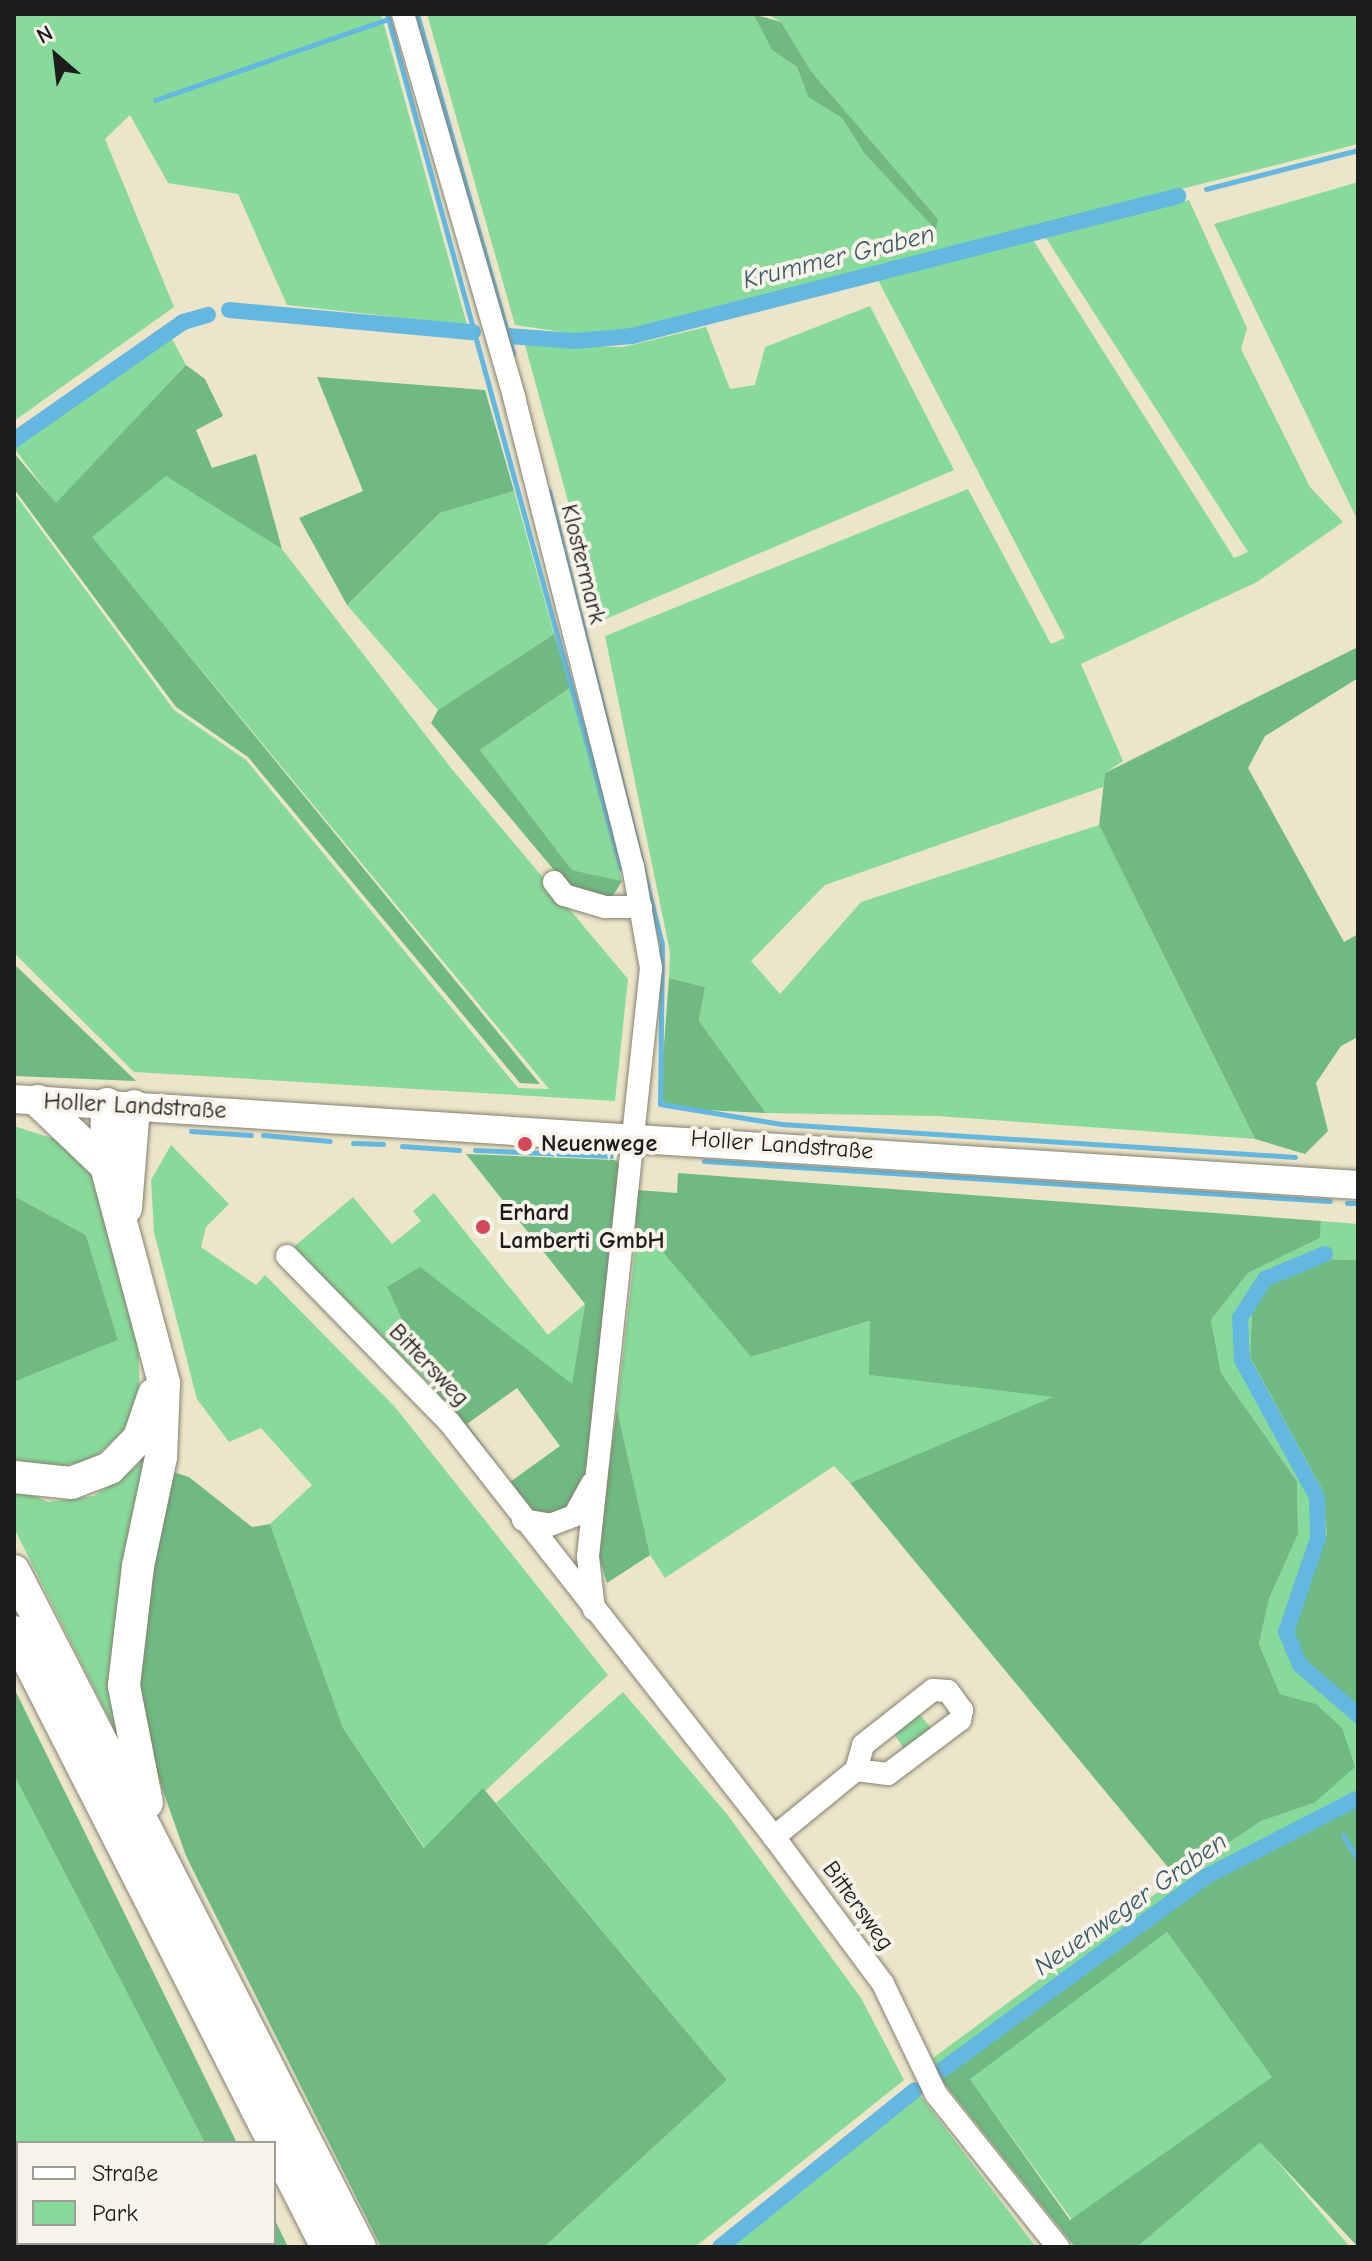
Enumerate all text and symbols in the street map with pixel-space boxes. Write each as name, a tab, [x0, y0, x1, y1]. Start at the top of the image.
north arrow	[16, 16, 96, 96]
text: N	[32, 20, 57, 50]
water label: Krummer Graben	[740, 219, 938, 297]
street label: Klostermark	[554, 501, 612, 627]
street label: Holler Landstraße	[43, 1087, 227, 1125]
street label: Holler Landstraße	[690, 1124, 874, 1166]
place label: Neuenwege	[541, 1130, 657, 1158]
marker: Neuenwege	[516, 1135, 534, 1153]
place label: Erhard Lamberti GmbH	[499, 1199, 665, 1255]
marker: Erhard Lamberti GmbH	[474, 1218, 492, 1236]
street label: Bittersweg	[383, 1318, 475, 1412]
water label: Neuenweger Graben	[1029, 1827, 1233, 1983]
street label: Bittersweg	[816, 1856, 900, 1956]
legend	[16, 2141, 276, 2245]
text: Straße	[92, 2159, 158, 2187]
text: Park	[92, 2199, 138, 2227]

